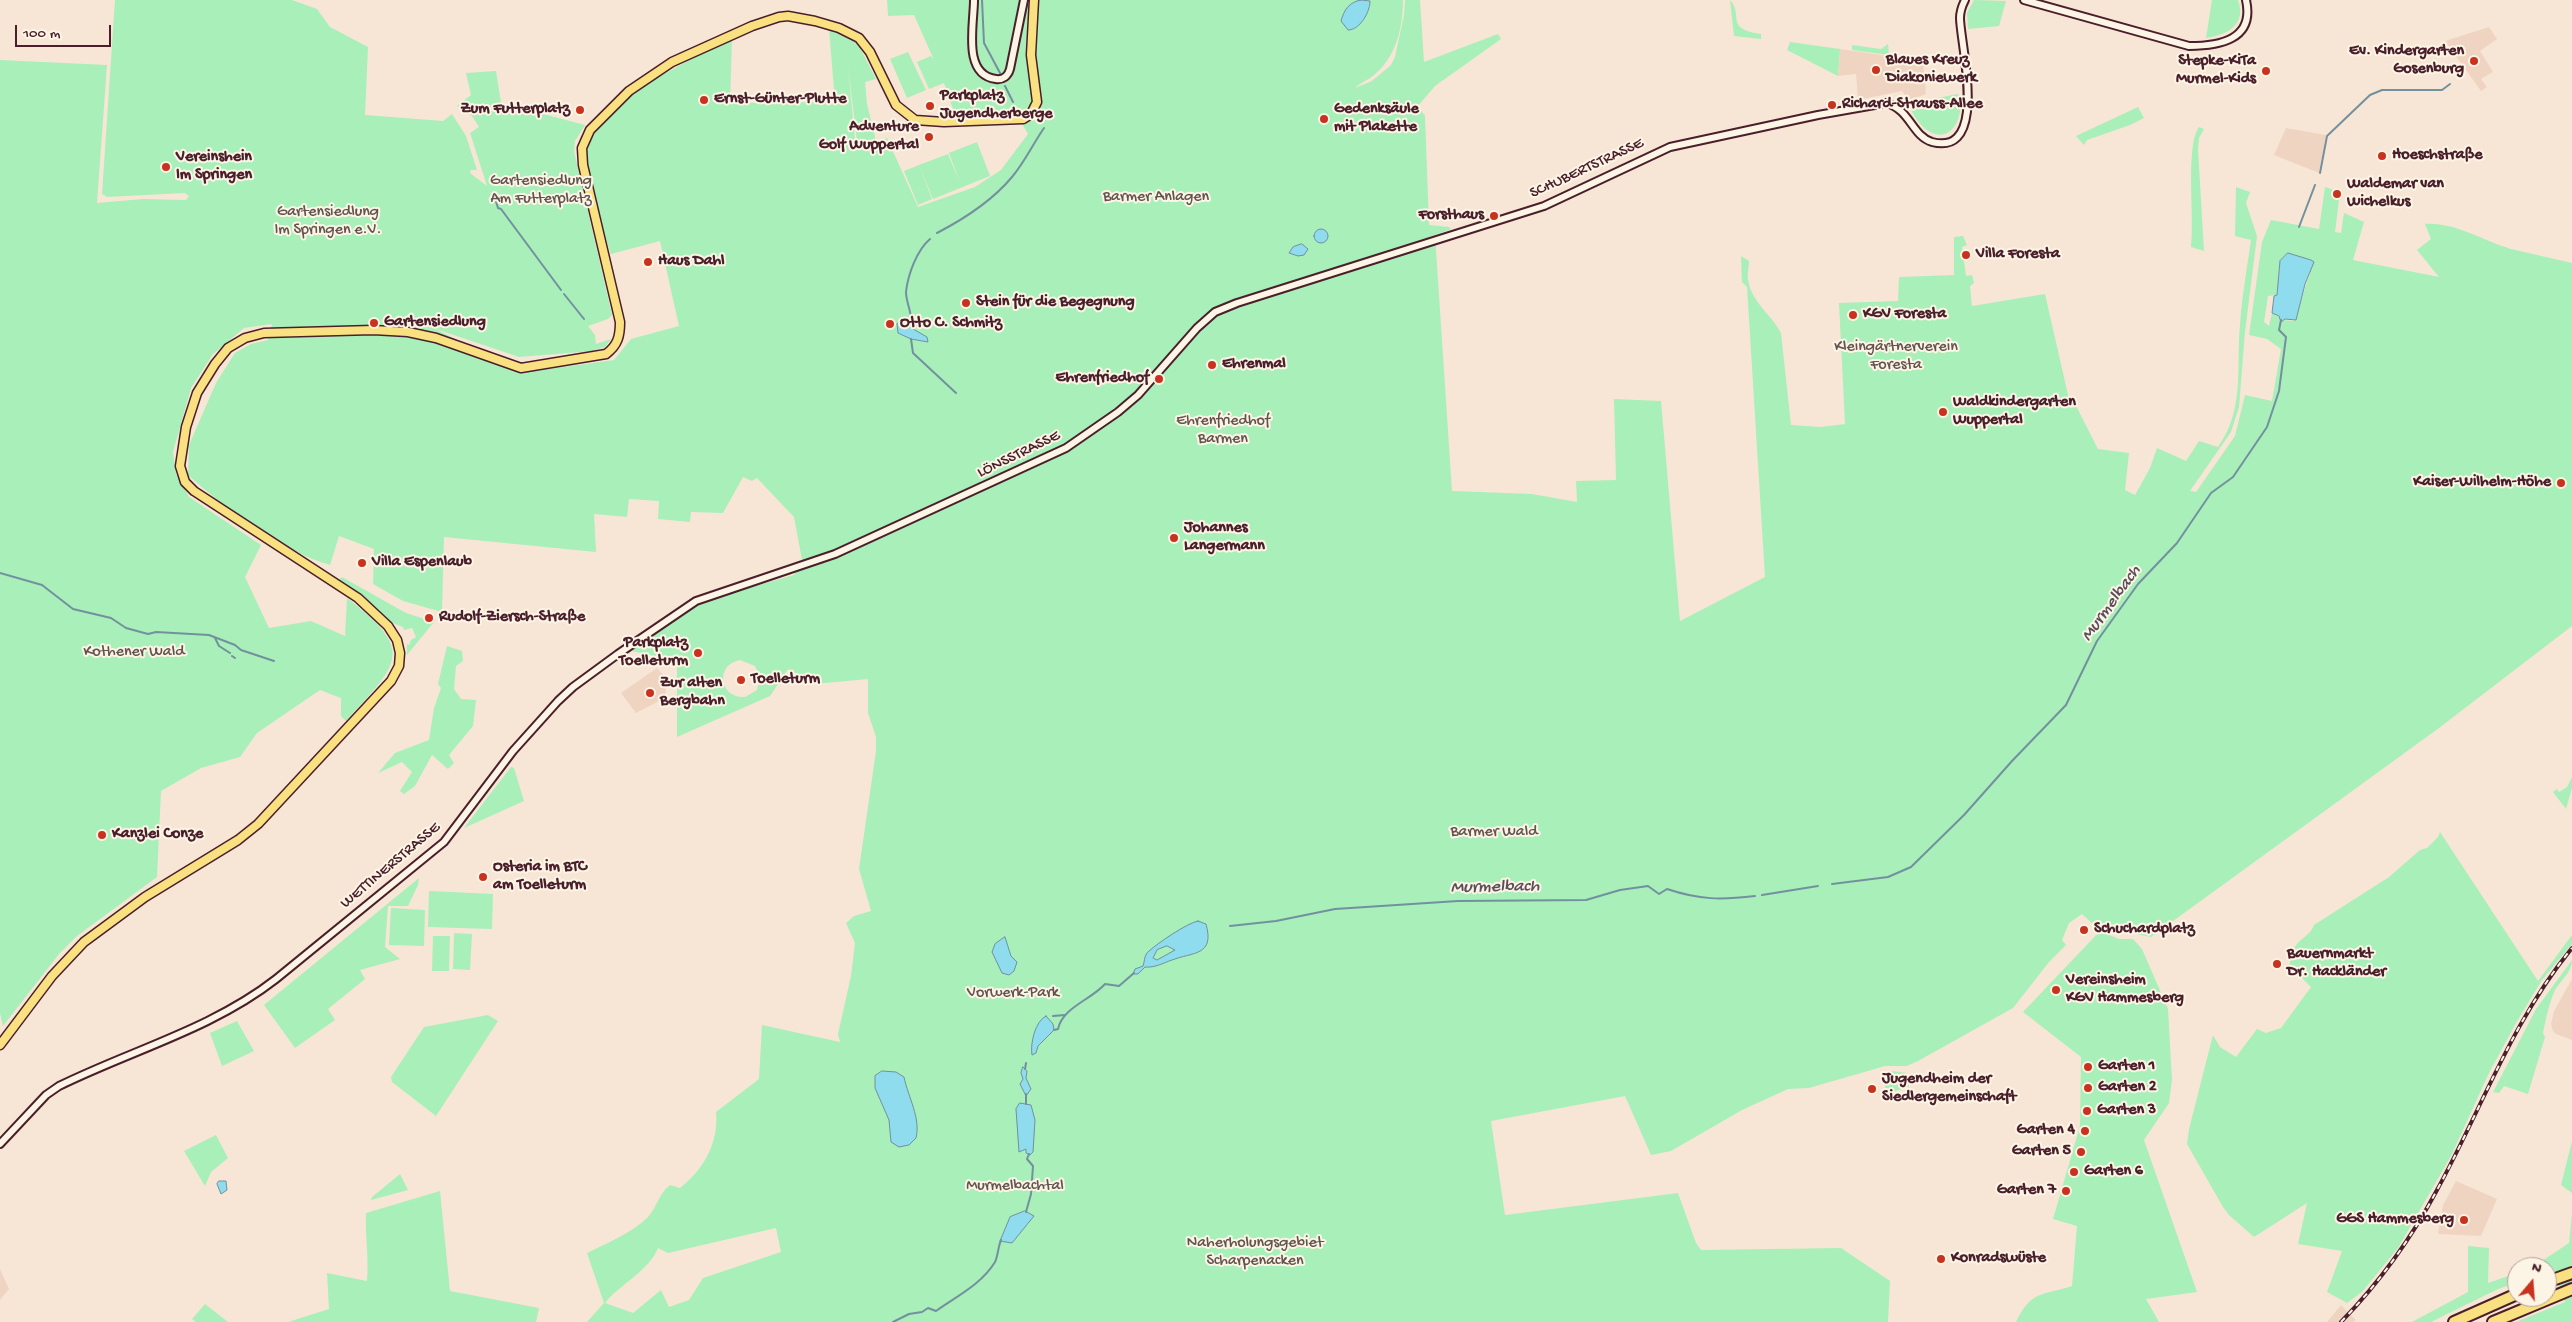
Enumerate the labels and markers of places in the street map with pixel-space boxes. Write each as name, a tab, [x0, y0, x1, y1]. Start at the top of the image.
place label: Ev. Kindergarten Gosenburg	[2349, 42, 2464, 80]
place label: Blaues Kreuz Diakoniewerk	[1886, 51, 1977, 89]
place label: Stepke-KiTa Murmel-Kids	[2176, 52, 2256, 90]
marker: Ev. Kindergarten Gosenburg	[2468, 55, 2480, 67]
marker: Blaues Kreuz Diakoniewerk	[1870, 64, 1882, 76]
marker: Stepke-KiTa Murmel-Kids	[2260, 65, 2272, 77]
place label: Parkplatz Jugendherberge	[940, 87, 1053, 125]
place label: Ernst-Günter-Plutte	[714, 90, 847, 110]
marker: Ernst-Günter-Plutte	[698, 94, 710, 106]
place label: Richard-Strauss-Allee	[1842, 95, 1983, 115]
marker: Richard-Strauss-Allee	[1826, 99, 1838, 111]
place label: Zum Futterplatz	[460, 100, 570, 120]
marker: Parkplatz Jugendherberge	[924, 100, 936, 112]
place label: Gedenksäule mit Plakette	[1334, 100, 1419, 138]
marker: Zum Futterplatz	[574, 104, 586, 116]
marker: Gedenksäule mit Plakette	[1318, 113, 1330, 125]
place label: Adventure Golf Wuppertal	[819, 118, 919, 156]
marker: Adventure Golf Wuppertal	[923, 131, 935, 143]
place label: Hoeschstraße	[2392, 146, 2483, 166]
place label: Vereinshein Im Springen	[176, 148, 252, 186]
marker: Hoeschstraße	[2376, 150, 2388, 162]
marker: Vereinshein Im Springen	[160, 161, 172, 173]
place label: Waldemar van Wichelkus	[2347, 175, 2444, 213]
marker: Waldemar van Wichelkus	[2331, 188, 2343, 200]
place label: Forsthaus	[1419, 206, 1484, 226]
marker: Forsthaus	[1488, 210, 1500, 222]
place label: Villa Foresta	[1976, 245, 2060, 265]
marker: Villa Foresta	[1960, 249, 1972, 261]
place label: Haus Dahl	[658, 252, 725, 272]
marker: Haus Dahl	[642, 256, 654, 268]
place label: Stein für die Begegnung	[976, 293, 1135, 313]
marker: Stein für die Begegnung	[960, 297, 972, 309]
place label: KGV Foresta	[1863, 305, 1946, 325]
marker: KGV Foresta	[1847, 309, 1859, 321]
place label: Gartensiedlung	[384, 313, 486, 333]
place label: Otto C. Schmitz	[900, 314, 1002, 334]
marker: Gartensiedlung	[368, 317, 380, 329]
marker: Otto C. Schmitz	[884, 318, 896, 330]
place label: Ehrenmal	[1222, 355, 1286, 375]
marker: Ehrenmal	[1206, 359, 1218, 371]
place label: Ehrenfriedhof	[1055, 369, 1149, 389]
marker: Ehrenfriedhof	[1153, 373, 1165, 385]
place label: Waldkindergarten Wuppertal	[1953, 393, 2076, 431]
marker: Waldkindergarten Wuppertal	[1937, 406, 1949, 418]
place label: Kaiser-Wilhelm-Höhe	[2413, 473, 2551, 493]
marker: Kaiser-Wilhelm-Höhe	[2555, 477, 2567, 489]
place label: Johannes Langermann	[1184, 519, 1265, 557]
marker: Johannes Langermann	[1168, 532, 1180, 544]
place label: Villa Espenlaub	[372, 553, 472, 573]
marker: Villa Espenlaub	[356, 557, 368, 569]
place label: Rudolf-Ziersch-Straße	[439, 608, 585, 628]
marker: Rudolf-Ziersch-Straße	[423, 612, 435, 624]
place label: Parkplatz Toelleturm	[619, 634, 688, 672]
marker: Parkplatz Toelleturm	[692, 647, 704, 659]
place label: Toelleturm	[751, 670, 820, 690]
place label: Zur alten Bergbahn	[660, 674, 725, 712]
marker: Toelleturm	[735, 674, 747, 686]
marker: Zur alten Bergbahn	[644, 687, 656, 699]
place label: Kanzlei Conze	[112, 825, 203, 845]
marker: Kanzlei Conze	[96, 829, 108, 841]
place label: Osteria im BTC am Toelleturm	[493, 858, 587, 896]
marker: Osteria im BTC am Toelleturm	[477, 871, 489, 883]
place label: Schuchardplatz	[2094, 920, 2195, 940]
marker: Schuchardplatz	[2078, 924, 2090, 936]
place label: Bauernmarkt Dr. Hackländer	[2287, 945, 2386, 983]
marker: Bauernmarkt Dr. Hackländer	[2271, 958, 2283, 970]
place label: Vereinsheim KGV Hammesberg	[2066, 971, 2184, 1009]
marker: Vereinsheim KGV Hammesberg	[2050, 984, 2062, 996]
place label: Garten 1	[2098, 1057, 2155, 1077]
marker: Garten 1	[2082, 1061, 2094, 1073]
place label: Jugendheim der Siedlergemeinschaft	[1882, 1070, 2016, 1108]
place label: Garten 2	[2098, 1078, 2157, 1098]
marker: Garten 2	[2082, 1082, 2094, 1094]
marker: Jugendheim der Siedlergemeinschaft	[1866, 1083, 1878, 1095]
place label: Garten 3	[2097, 1101, 2156, 1121]
marker: Garten 3	[2081, 1105, 2093, 1117]
place label: Garten 4	[2017, 1121, 2075, 1141]
marker: Garten 4	[2079, 1125, 2091, 1137]
place label: Garten 5	[2012, 1142, 2071, 1162]
marker: Garten 5	[2075, 1146, 2087, 1158]
place label: Garten 6	[2084, 1162, 2143, 1182]
marker: Garten 6	[2068, 1166, 2080, 1178]
place label: Garten 7	[1997, 1181, 2056, 1201]
marker: Garten 7	[2060, 1185, 2072, 1197]
place label: GGS Hammesberg	[2336, 1210, 2454, 1230]
marker: GGS Hammesberg	[2458, 1214, 2470, 1226]
place label: Konradswüste	[1951, 1249, 2046, 1269]
marker: Konradswüste	[1935, 1253, 1947, 1265]

